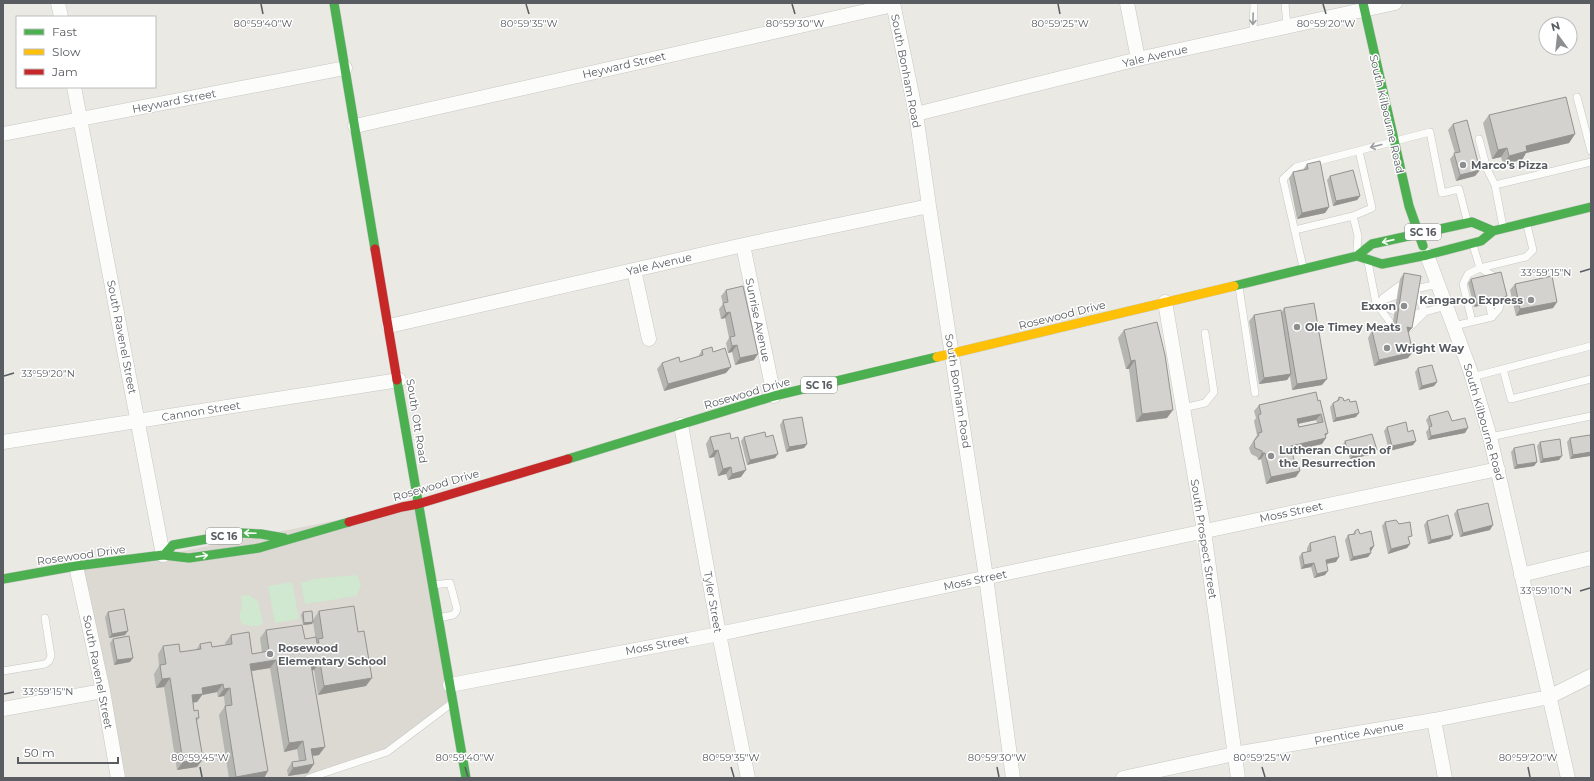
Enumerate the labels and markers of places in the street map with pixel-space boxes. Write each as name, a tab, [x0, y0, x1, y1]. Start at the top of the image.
place label: Marco's Pizza	[1471, 158, 1548, 172]
marker: Marco's Pizza	[1458, 160, 1468, 170]
place label: Kangaroo Express	[1419, 293, 1523, 307]
marker: Kangaroo Express	[1526, 295, 1536, 305]
place label: Exxon	[1361, 299, 1396, 313]
marker: Exxon	[1399, 301, 1409, 311]
place label: Ole Timey Meats	[1305, 320, 1401, 334]
marker: Ole Timey Meats	[1292, 322, 1302, 332]
place label: Wright Way	[1395, 341, 1464, 355]
marker: Wright Way	[1382, 343, 1392, 353]
place label: Lutheran Church of the Resurrection	[1279, 443, 1391, 470]
marker: Lutheran Church of the Resurrection	[1266, 451, 1276, 461]
place label: Rosewood Elementary School	[278, 641, 386, 668]
marker: Rosewood Elementary School	[265, 649, 275, 659]

